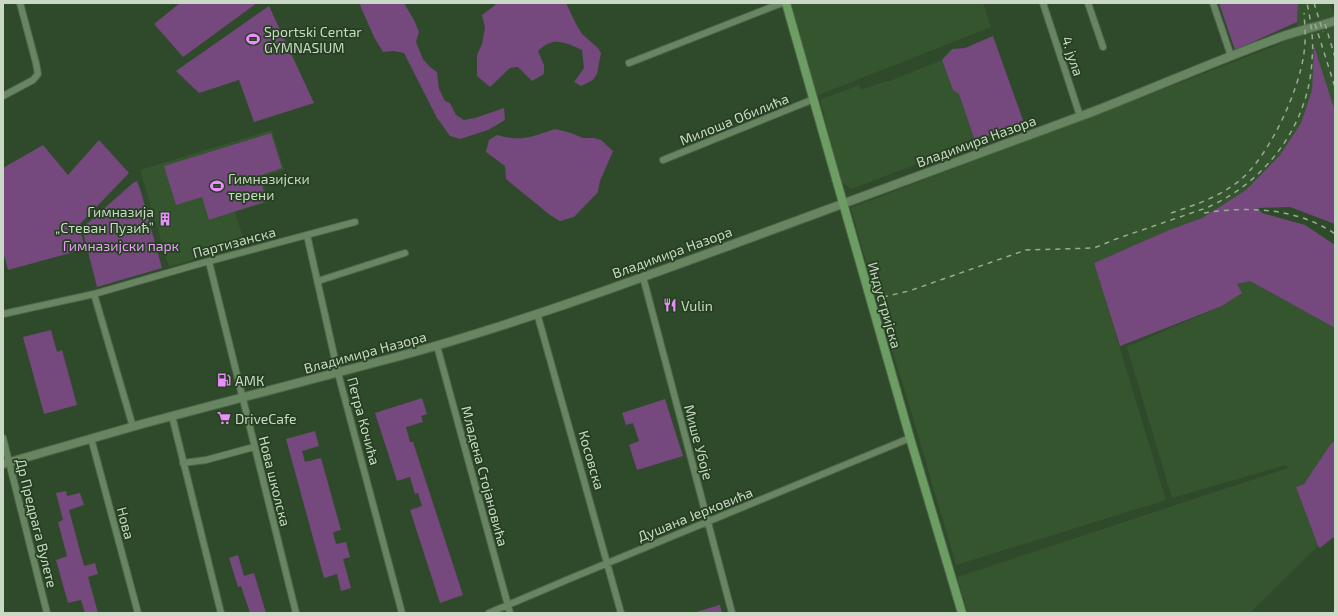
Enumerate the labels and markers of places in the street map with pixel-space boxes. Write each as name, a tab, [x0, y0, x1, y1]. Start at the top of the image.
place label: Sportski Centar GYMNASIUM	[264, 23, 362, 56]
sports icon: Sportski Centar GYMNASIUM	[245, 31, 261, 47]
place label: Гимназијски терени	[228, 170, 310, 203]
sports icon: Гимназијски терени	[209, 178, 225, 194]
place label: Гимназија „Стеван Пузић”	[55, 203, 154, 236]
building icon: Гимназија „Стеван Пузић”	[157, 211, 173, 227]
restaurant icon: Vulin	[662, 297, 678, 313]
place label: Vulin	[681, 297, 713, 314]
fuel station icon: АМК	[216, 372, 232, 388]
place label: АМК	[235, 372, 264, 389]
supermarket icon: DriveCafe	[216, 410, 232, 426]
place label: DriveCafe	[235, 410, 297, 427]

